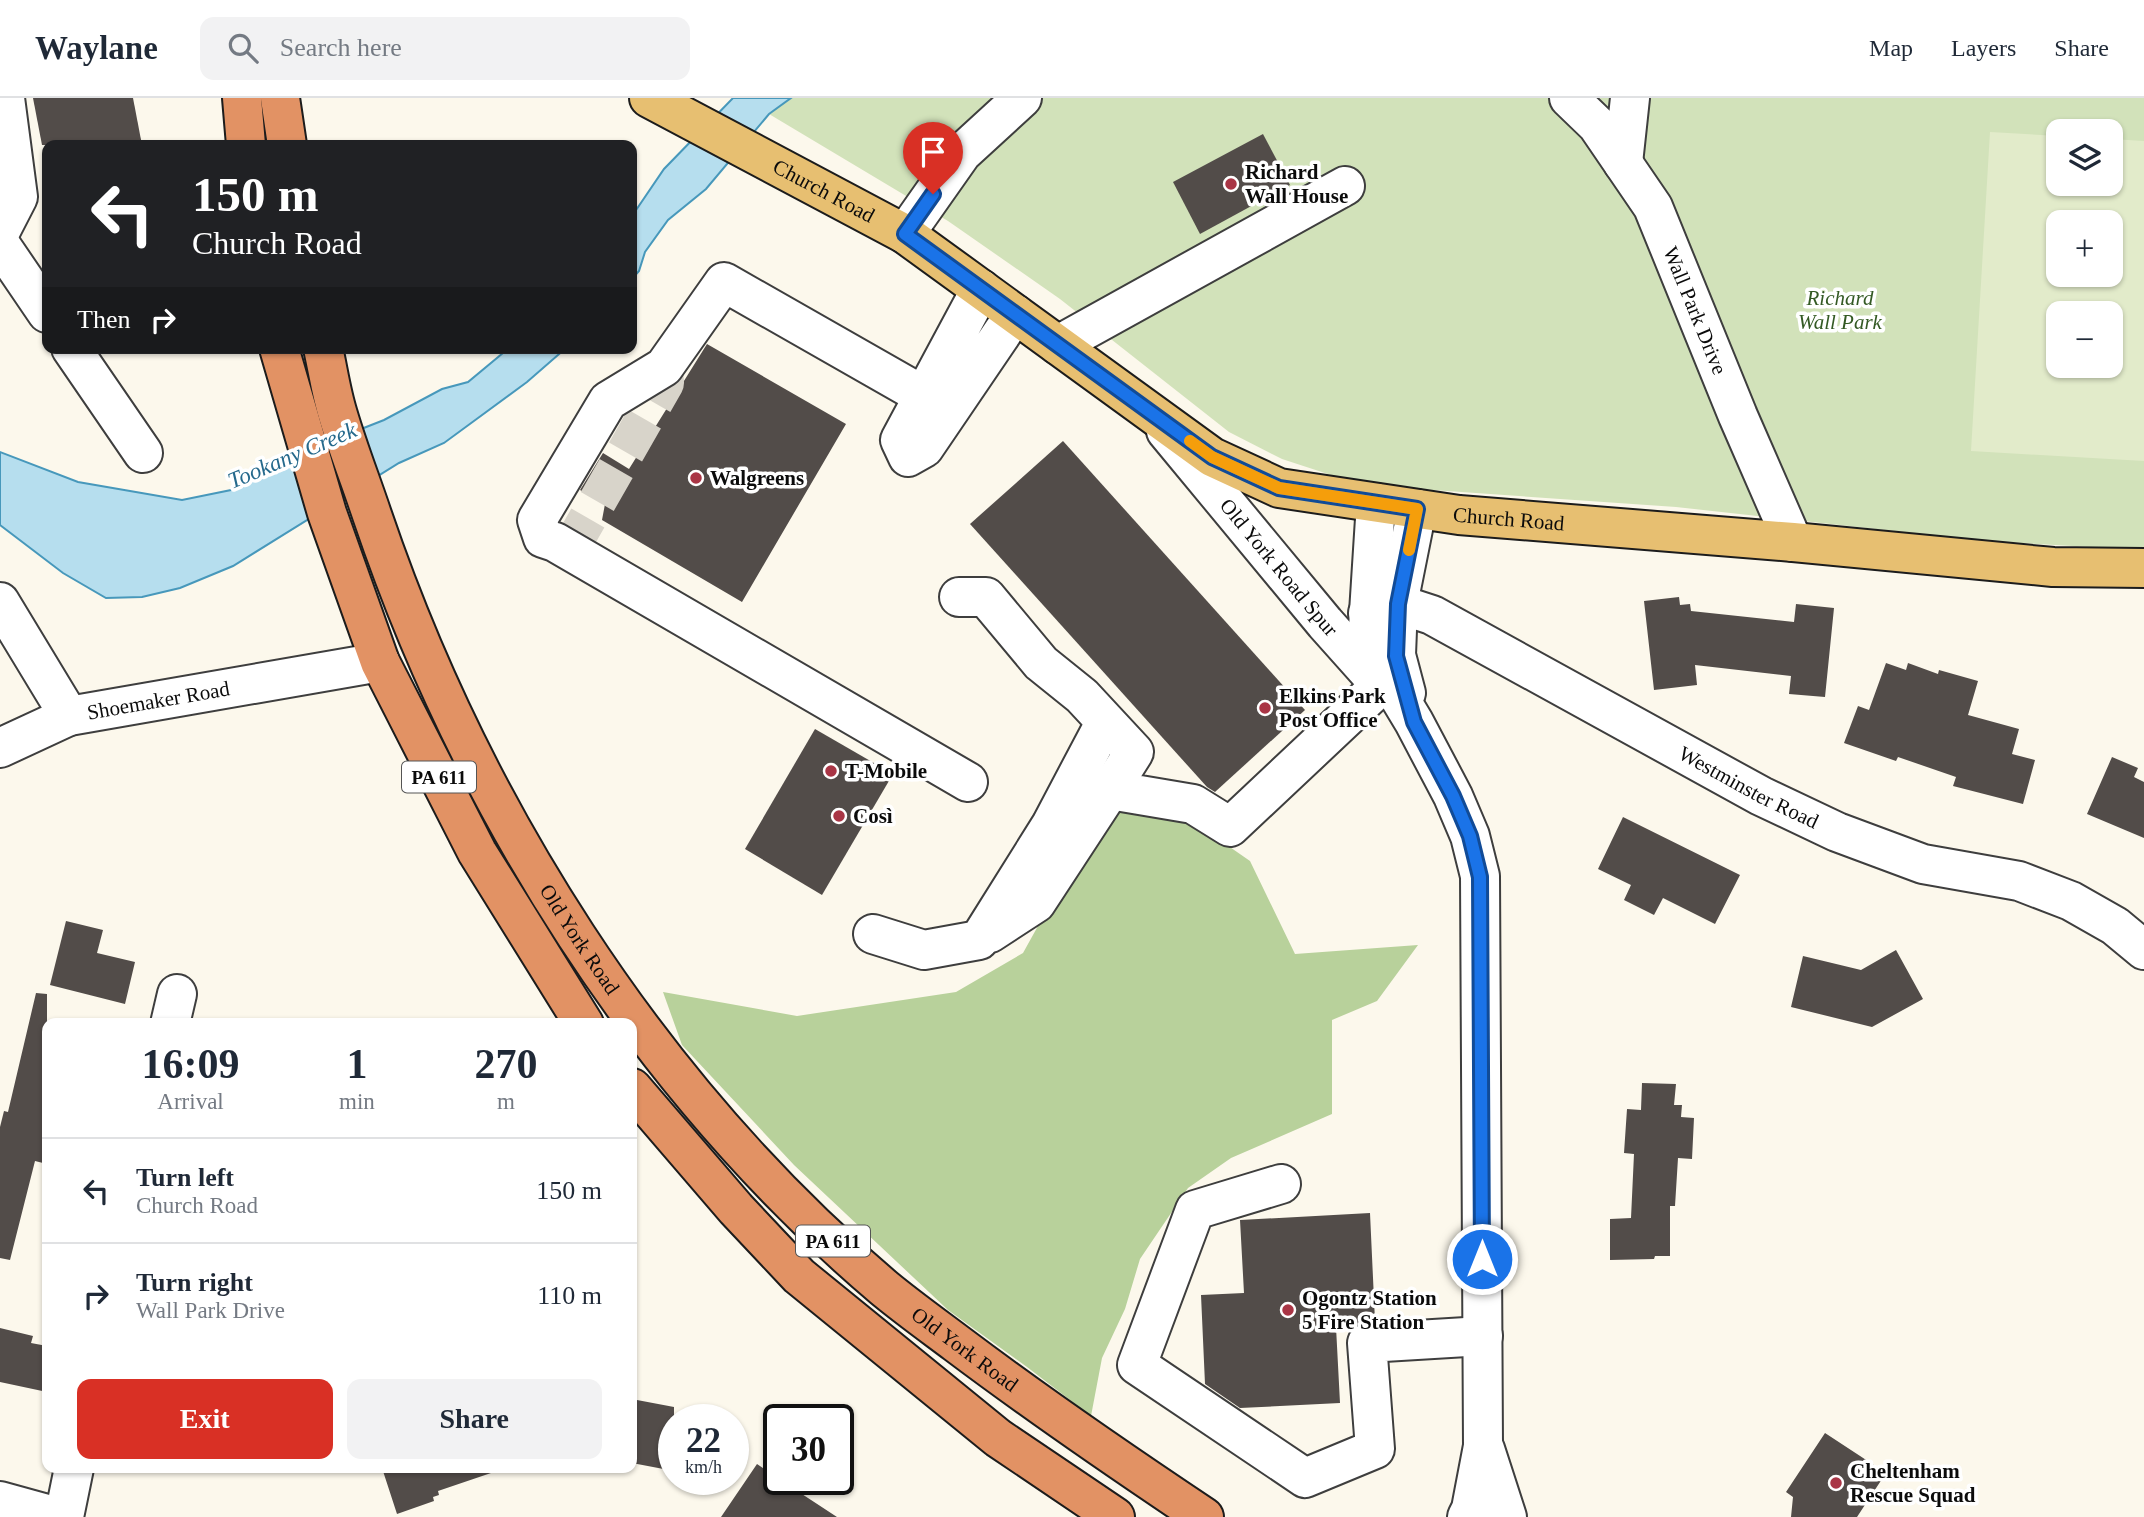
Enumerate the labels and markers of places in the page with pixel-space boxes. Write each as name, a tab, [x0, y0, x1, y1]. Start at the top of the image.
pin	[903, 122, 963, 194]
place label: Richard Wall House	[1245, 160, 1348, 208]
marker: Richard Wall House	[1223, 176, 1239, 192]
place label: Walgreens	[710, 466, 804, 490]
marker: Walgreens	[688, 470, 704, 486]
place label: Elkins Park Post Office	[1279, 684, 1386, 732]
marker: Elkins Park Post Office	[1257, 700, 1273, 716]
place label: T-Mobile	[845, 759, 927, 783]
marker: T-Mobile	[823, 763, 839, 779]
place label: Così	[853, 804, 893, 828]
marker: Così	[831, 808, 847, 824]
place label: Ogontz Station 5 Fire Station	[1302, 1286, 1437, 1334]
marker: Ogontz Station 5 Fire Station	[1280, 1302, 1296, 1318]
place label: Cheltenham Rescue Squad	[1850, 1459, 1976, 1507]
marker: Cheltenham Rescue Squad	[1828, 1475, 1844, 1491]

